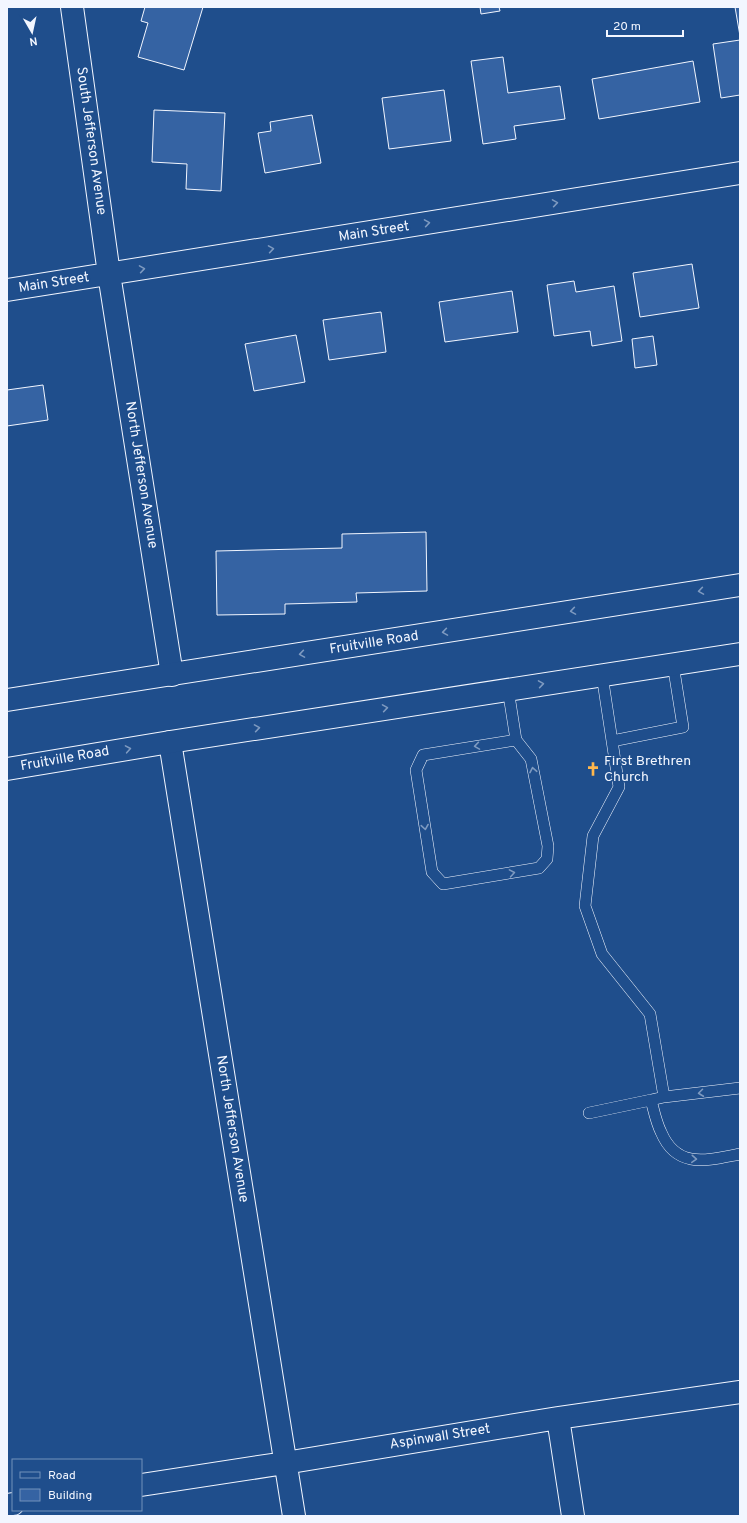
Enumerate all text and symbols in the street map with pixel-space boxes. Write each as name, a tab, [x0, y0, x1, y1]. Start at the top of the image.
north arrow	[12, 12, 52, 52]
scale bar	[607, 12, 683, 38]
text: 20 m	[613, 19, 641, 35]
text: N	[28, 33, 38, 48]
street label: South Jefferson Avenue	[72, 66, 110, 216]
one-way arrow	[552, 199, 558, 208]
street label: Main Street	[337, 218, 411, 246]
one-way arrow	[424, 220, 430, 228]
one-way arrow	[268, 245, 274, 253]
one-way arrow	[139, 265, 145, 274]
street label: Main Street	[17, 269, 91, 297]
street label: North Jefferson Avenue	[121, 400, 161, 550]
one-way arrow	[698, 586, 705, 595]
one-way arrow	[570, 606, 576, 615]
one-way arrow	[442, 627, 448, 635]
street label: Fruitville Road	[328, 628, 420, 658]
one-way arrow	[299, 649, 306, 658]
one-way arrow	[538, 680, 544, 689]
one-way arrow	[382, 704, 388, 713]
one-way arrow	[254, 724, 260, 733]
one-way arrow	[474, 741, 480, 750]
street label: Fruitville Road	[19, 743, 111, 775]
one-way arrow	[125, 745, 131, 753]
place label: First Brethren Church	[604, 753, 691, 786]
church icon: First Brethren Church	[585, 761, 601, 777]
one-way arrow	[530, 767, 538, 773]
one-way arrow	[421, 824, 429, 831]
one-way arrow	[509, 869, 515, 878]
street label: North Jefferson Avenue	[212, 1054, 252, 1204]
one-way arrow	[698, 1088, 704, 1097]
one-way arrow	[690, 1155, 697, 1164]
street label: Aspinwall Street	[388, 1421, 492, 1453]
legend	[12, 1459, 142, 1511]
text: Road	[48, 1468, 76, 1484]
text: Building	[48, 1488, 92, 1504]

